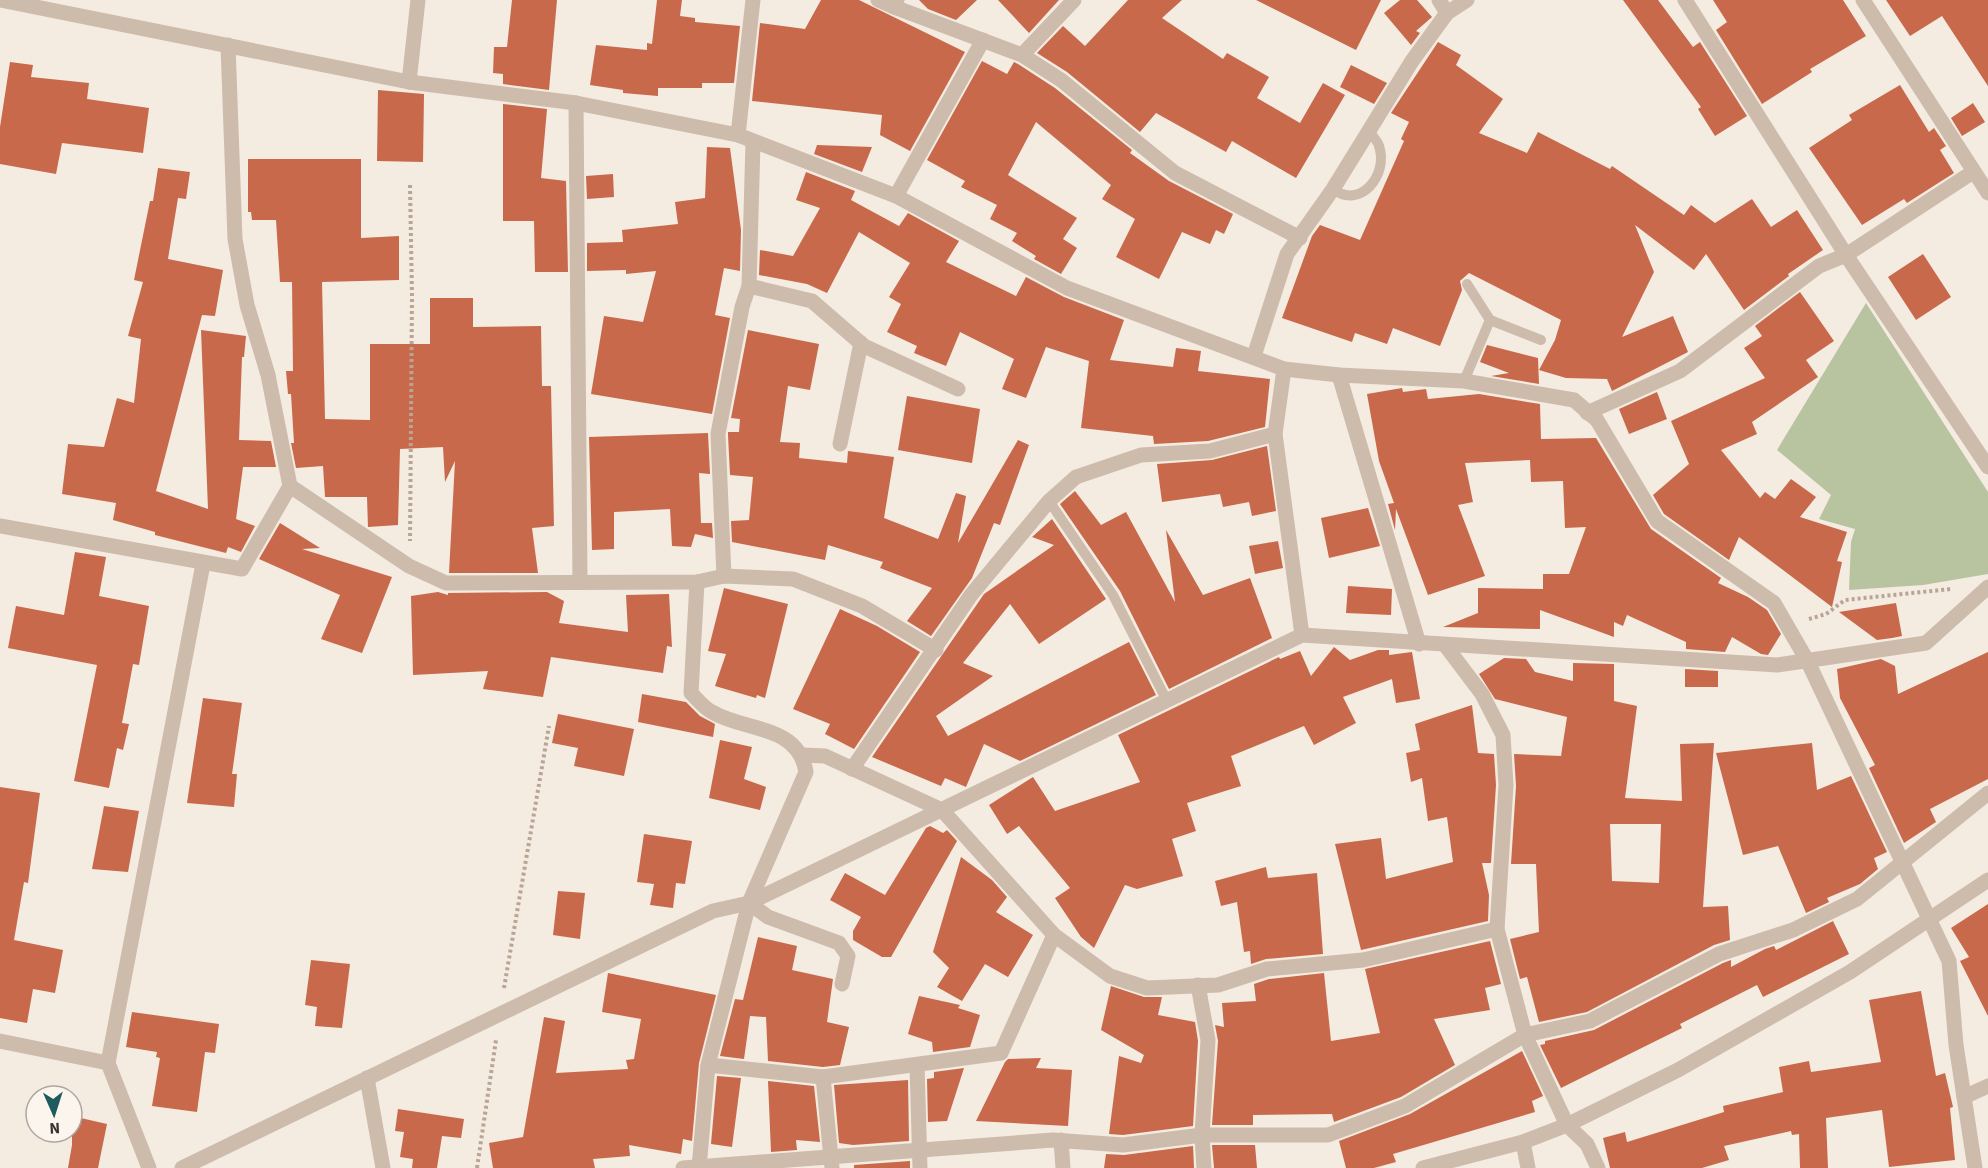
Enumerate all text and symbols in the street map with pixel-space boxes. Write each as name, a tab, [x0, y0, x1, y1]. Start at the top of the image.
north arrow	[24, 1084, 84, 1144]
text: N	[49, 1117, 61, 1139]

